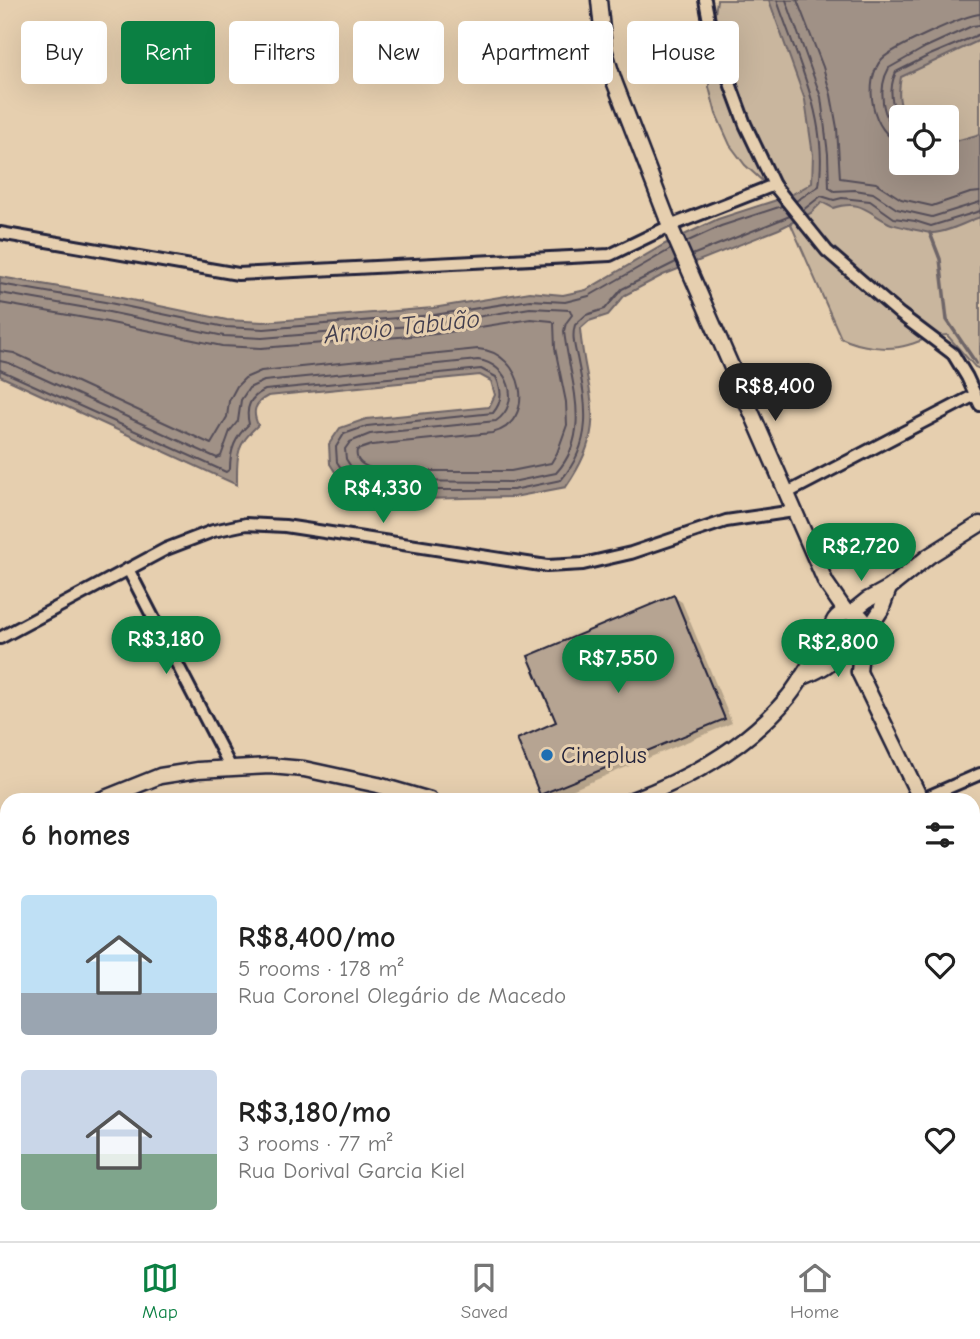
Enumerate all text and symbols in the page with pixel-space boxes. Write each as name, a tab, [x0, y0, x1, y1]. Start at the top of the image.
chip: Buy	[21, 21, 107, 84]
chip: Rent	[121, 21, 215, 84]
chip: Filters	[229, 21, 339, 84]
chip: New	[353, 21, 444, 84]
chip: Apartment	[458, 21, 613, 84]
chip: House	[627, 21, 739, 84]
map controls	[889, 105, 959, 175]
button: locate	[889, 105, 959, 175]
water label: Arroio Tabuão	[322, 304, 481, 350]
pin: R$8,400	[710, 364, 840, 423]
text: R$8,400	[735, 372, 815, 399]
pin: R$4,330	[318, 466, 448, 525]
text: R$4,330	[344, 474, 422, 501]
pin: R$2,720	[796, 524, 926, 583]
text: R$2,720	[822, 532, 900, 559]
pin: R$3,180	[101, 616, 231, 676]
pin: R$2,800	[773, 620, 903, 679]
text: R$3,180	[128, 625, 204, 652]
text: R$2,800	[797, 628, 879, 655]
pin: R$7,550	[553, 636, 683, 695]
text: R$7,550	[578, 644, 658, 671]
place label: Cineplus	[561, 741, 647, 769]
marker: Cineplus	[539, 747, 555, 763]
icon: filters	[921, 816, 959, 854]
text: 6 homes	[21, 818, 130, 853]
text: R$8,400/mo	[238, 920, 396, 955]
icon: home	[77, 923, 161, 1007]
icon: heart	[921, 946, 959, 984]
text: 5 rooms · 178 m²	[238, 955, 403, 982]
text: Rua Coronel Olegário de Macedo	[238, 982, 566, 1009]
text: R$3,180/mo	[238, 1095, 391, 1130]
icon: home	[77, 1098, 161, 1182]
icon: heart	[921, 1121, 959, 1159]
text: 3 rooms · 77 m²	[238, 1130, 393, 1157]
text: Rua Dorival Garcia Kiel	[238, 1157, 465, 1184]
tab: Map	[141, 1259, 179, 1323]
tab: Saved	[461, 1259, 508, 1323]
tab: Home	[790, 1259, 839, 1323]

